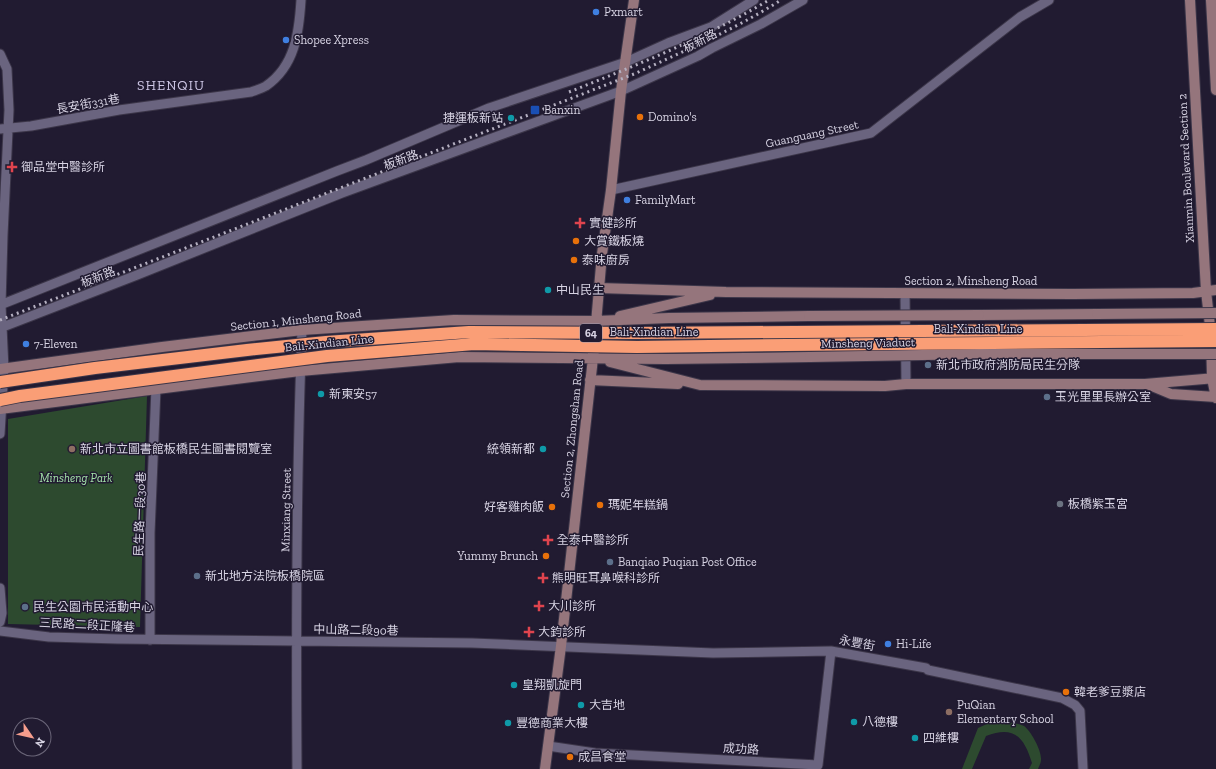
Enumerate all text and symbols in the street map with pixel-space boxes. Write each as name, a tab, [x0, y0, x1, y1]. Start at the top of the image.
place label: Pxmart	[604, 5, 643, 19]
marker: Pxmart	[591, 7, 601, 17]
street label: 板新路	[681, 27, 719, 55]
place label: Shopee Xpress	[294, 33, 369, 47]
marker: Shopee Xpress	[281, 35, 291, 45]
district label: SHENQIU	[137, 77, 205, 94]
street label: 長安街331巷	[55, 92, 121, 116]
street label: Xianmin Boulevard Section 2	[1175, 93, 1197, 243]
place label: Banxin	[544, 103, 580, 117]
marker: Banxin	[529, 104, 541, 116]
place label: Domino's	[648, 110, 697, 124]
place label: 捷運板新站	[443, 111, 503, 125]
marker: Domino's	[635, 112, 645, 122]
marker: 捷運板新站	[506, 113, 516, 123]
street label: Guanguang Street	[764, 117, 860, 151]
street label: 板新路	[382, 147, 420, 173]
place label: 御品堂中醫診所	[21, 160, 105, 174]
marker: 御品堂中醫診所	[6, 161, 18, 173]
place label: FamilyMart	[635, 193, 696, 207]
marker: FamilyMart	[622, 195, 632, 205]
place label: 實健診所	[589, 216, 637, 230]
marker: 實健診所	[574, 217, 586, 229]
place label: 大賞鐵板燒	[584, 234, 644, 248]
marker: 大賞鐵板燒	[571, 236, 581, 246]
place label: 泰味廚房	[582, 253, 630, 267]
marker: 泰味廚房	[569, 255, 579, 265]
street label: 板新路	[79, 264, 117, 290]
street label: Section 2, Minsheng Road	[905, 274, 1038, 288]
place label: 中山民生	[556, 283, 604, 297]
marker: 中山民生	[543, 285, 553, 295]
street label: Section 1, Minsheng Road	[230, 306, 362, 334]
street label: Bali-Xindian Line	[934, 322, 1023, 336]
road number: 64	[580, 324, 602, 342]
street label: Bali-Xindian Line	[610, 325, 699, 339]
street label: Bali-Xindian Line	[284, 331, 374, 355]
street label: Minsheng Viaduct	[821, 335, 916, 351]
place label: 7-Eleven	[34, 337, 77, 351]
marker: 7-Eleven	[21, 339, 31, 349]
place label: 新北市政府消防局民生分隊	[936, 358, 1080, 372]
street label: Section 2, Zhongshan Road	[558, 359, 586, 499]
marker: 新北市政府消防局民生分隊	[923, 360, 933, 370]
place label: 新東安57	[329, 387, 377, 401]
marker: 新東安57	[316, 389, 326, 399]
place label: 玉光里里長辦公室	[1055, 390, 1151, 404]
marker: 玉光里里長辦公室	[1042, 392, 1052, 402]
place label: 新北市立圖書館板橋民生圖書閱覽室	[80, 442, 272, 456]
place label: 統領新都	[487, 442, 535, 456]
marker: 新北市立圖書館板橋民生圖書閱覽室	[67, 444, 77, 454]
marker: 統領新都	[538, 444, 548, 454]
street label: Minxiang Street	[278, 467, 294, 552]
park label: Minsheng Park	[40, 471, 113, 485]
street label: 民生路一段30巷	[132, 471, 148, 557]
place label: 板橋紫玉宮	[1068, 497, 1128, 511]
place label: 瑪妮年糕鍋	[608, 498, 668, 512]
marker: 板橋紫玉宮	[1055, 499, 1065, 509]
place label: 好客雞肉飯	[484, 500, 544, 514]
marker: 瑪妮年糕鍋	[595, 500, 605, 510]
marker: 好客雞肉飯	[547, 502, 557, 512]
place label: 全泰中醫診所	[557, 533, 629, 547]
marker: 全泰中醫診所	[542, 534, 554, 546]
place label: Yummy Brunch	[456, 549, 538, 563]
marker: Yummy Brunch	[541, 551, 551, 561]
place label: Banqiao Puqian Post Office	[618, 555, 757, 569]
marker: Banqiao Puqian Post Office	[605, 557, 615, 567]
place label: 新北地方法院板橋院區	[205, 569, 325, 583]
marker: 新北地方法院板橋院區	[192, 571, 202, 581]
place label: 熊明旺耳鼻喉科診所	[552, 571, 660, 585]
marker: 熊明旺耳鼻喉科診所	[537, 572, 549, 584]
place label: 大川診所	[548, 599, 596, 613]
place label: 民生公園市民活動中心	[33, 600, 153, 614]
marker: 大川診所	[533, 600, 545, 612]
marker: 民生公園市民活動中心	[20, 602, 30, 612]
street label: 三民路二段正隆巷	[39, 615, 135, 635]
street label: 中山路二段90巷	[313, 622, 399, 638]
place label: 大鈞診所	[538, 625, 586, 639]
marker: 大鈞診所	[523, 626, 535, 638]
street label: 永豐街	[838, 633, 876, 653]
place label: Hi-Life	[896, 637, 932, 651]
marker: Hi-Life	[883, 639, 893, 649]
place label: 皇翔凱旋門	[522, 678, 582, 692]
marker: 皇翔凱旋門	[509, 680, 519, 690]
place label: 韓老爹豆漿店	[1074, 685, 1146, 699]
marker: 韓老爹豆漿店	[1061, 687, 1071, 697]
place label: 大吉地	[589, 698, 625, 712]
place label: PuQian Elementary School	[957, 698, 1054, 726]
marker: 大吉地	[576, 700, 586, 710]
marker: PuQian Elementary School	[944, 707, 954, 717]
place label: 八德樓	[862, 715, 898, 729]
place label: 豐德商業大樓	[516, 716, 588, 730]
north arrow	[12, 717, 52, 757]
marker: 八德樓	[849, 717, 859, 727]
marker: 豐德商業大樓	[503, 718, 513, 728]
place label: 四維樓	[923, 731, 959, 745]
marker: 四維樓	[910, 733, 920, 743]
text: N	[32, 735, 48, 750]
street label: 成功路	[723, 741, 759, 757]
place label: 成昌食堂	[578, 750, 626, 764]
marker: 成昌食堂	[565, 752, 575, 762]

